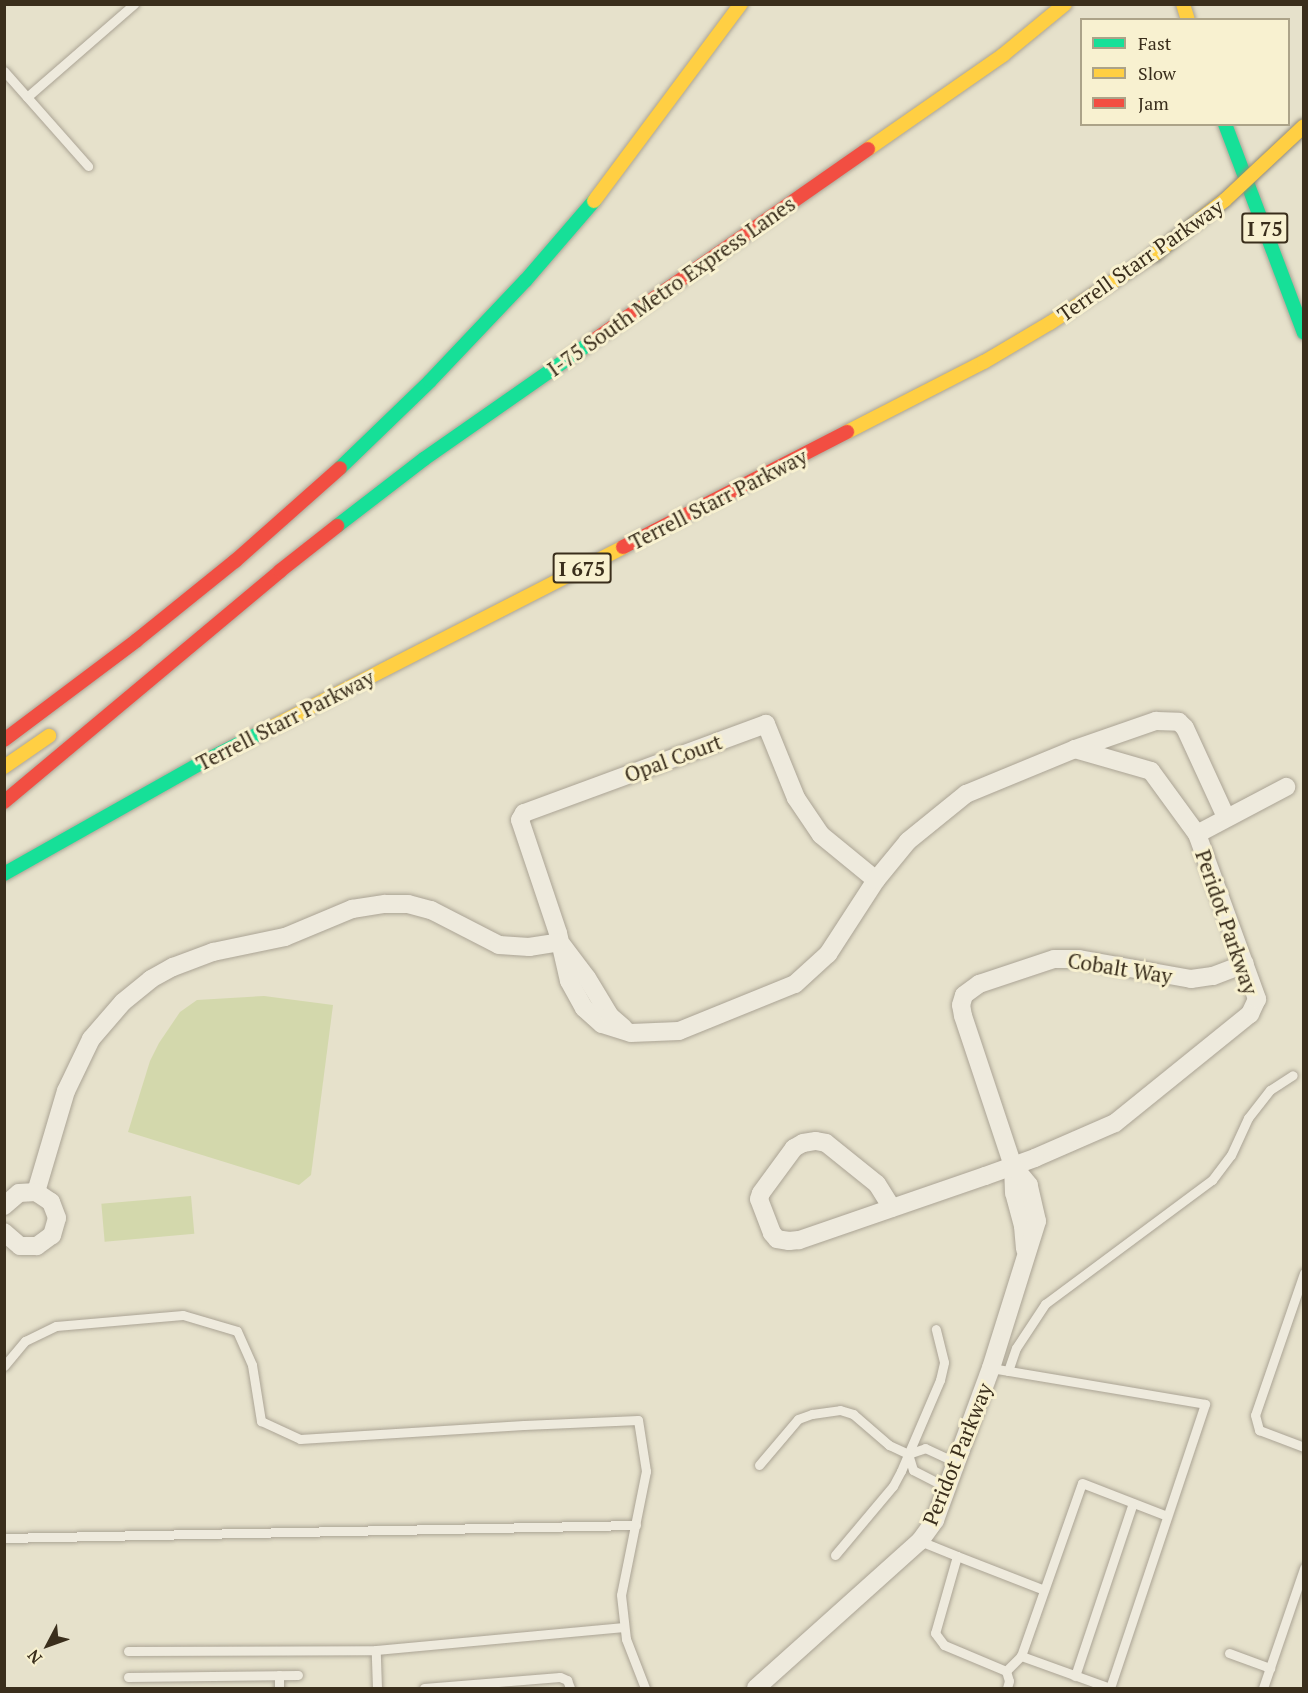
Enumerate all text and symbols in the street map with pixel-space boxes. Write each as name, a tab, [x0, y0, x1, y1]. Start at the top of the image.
legend	[1080, 18, 1290, 126]
text: Fast	[1138, 31, 1171, 55]
text: Slow	[1138, 61, 1176, 85]
text: Jam	[1138, 91, 1169, 115]
street label: I-75 South Metro Express Lanes	[542, 191, 800, 381]
street label: Terrell Starr Parkway	[1052, 193, 1228, 327]
road number: I 75	[1241, 211, 1289, 245]
street label: Terrell Starr Parkway	[625, 443, 811, 555]
road number: I 675	[552, 551, 612, 585]
street label: Terrell Starr Parkway	[192, 664, 378, 776]
street label: Opal Court	[621, 729, 725, 787]
street label: Peridot Parkway	[1190, 846, 1264, 998]
street label: Cobalt Way	[1066, 947, 1174, 989]
street label: Peridot Parkway	[917, 1379, 997, 1529]
north arrow	[18, 1615, 78, 1675]
text: N	[22, 1645, 47, 1669]

